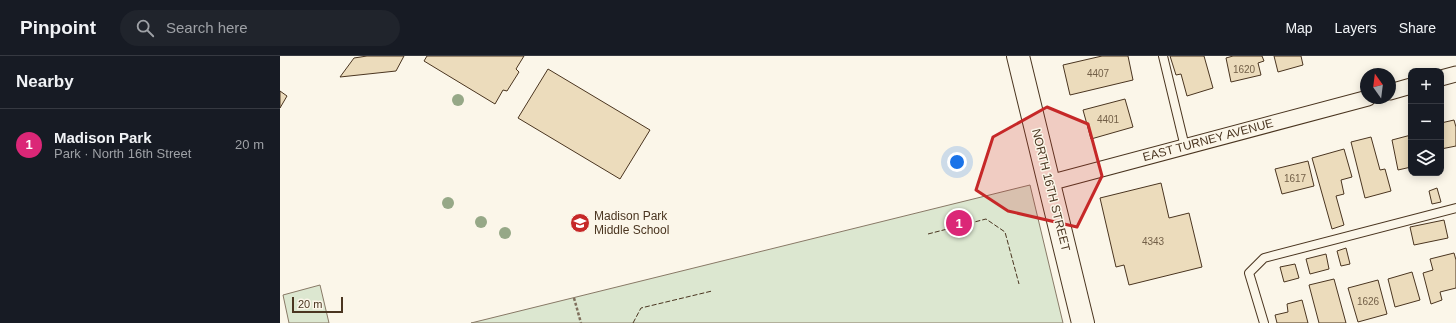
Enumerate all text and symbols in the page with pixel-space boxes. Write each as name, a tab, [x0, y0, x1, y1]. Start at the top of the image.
search box	[120, 10, 400, 46]
text: Pinpoint	[20, 17, 96, 38]
icon: search	[134, 17, 156, 39]
text: Search here	[166, 19, 248, 36]
text: Map	[1285, 20, 1313, 36]
text: Layers	[1335, 20, 1377, 36]
text: Share	[1399, 20, 1436, 36]
house number: 1620	[1233, 64, 1256, 75]
house number: 4407	[1087, 68, 1110, 79]
north arrow	[1360, 68, 1396, 104]
map controls	[1408, 68, 1444, 176]
button: +	[1408, 68, 1444, 104]
text: Nearby	[16, 72, 74, 91]
button: −	[1408, 104, 1444, 140]
house number: 4401	[1097, 114, 1120, 125]
street label: EAST TURNEY AVENUE	[1141, 116, 1275, 164]
street label: NORTH 16TH STREET	[1029, 127, 1073, 253]
text: Madison Park	[54, 129, 152, 146]
text: 1	[25, 137, 33, 152]
text: 20 m	[235, 137, 264, 152]
button: layers	[1408, 140, 1444, 176]
text: Park · North 16th Street	[54, 146, 191, 161]
your location	[947, 152, 967, 172]
house number: 1617	[1284, 173, 1307, 184]
pin: 1	[946, 208, 972, 238]
place label: Madison Park Middle School	[594, 209, 669, 237]
school or university icon: Madison Park Middle School	[569, 212, 591, 234]
house number: 4343	[1142, 236, 1165, 247]
scale bar	[292, 295, 343, 314]
house number: 1626	[1357, 296, 1380, 307]
text: 20 m	[298, 298, 322, 310]

